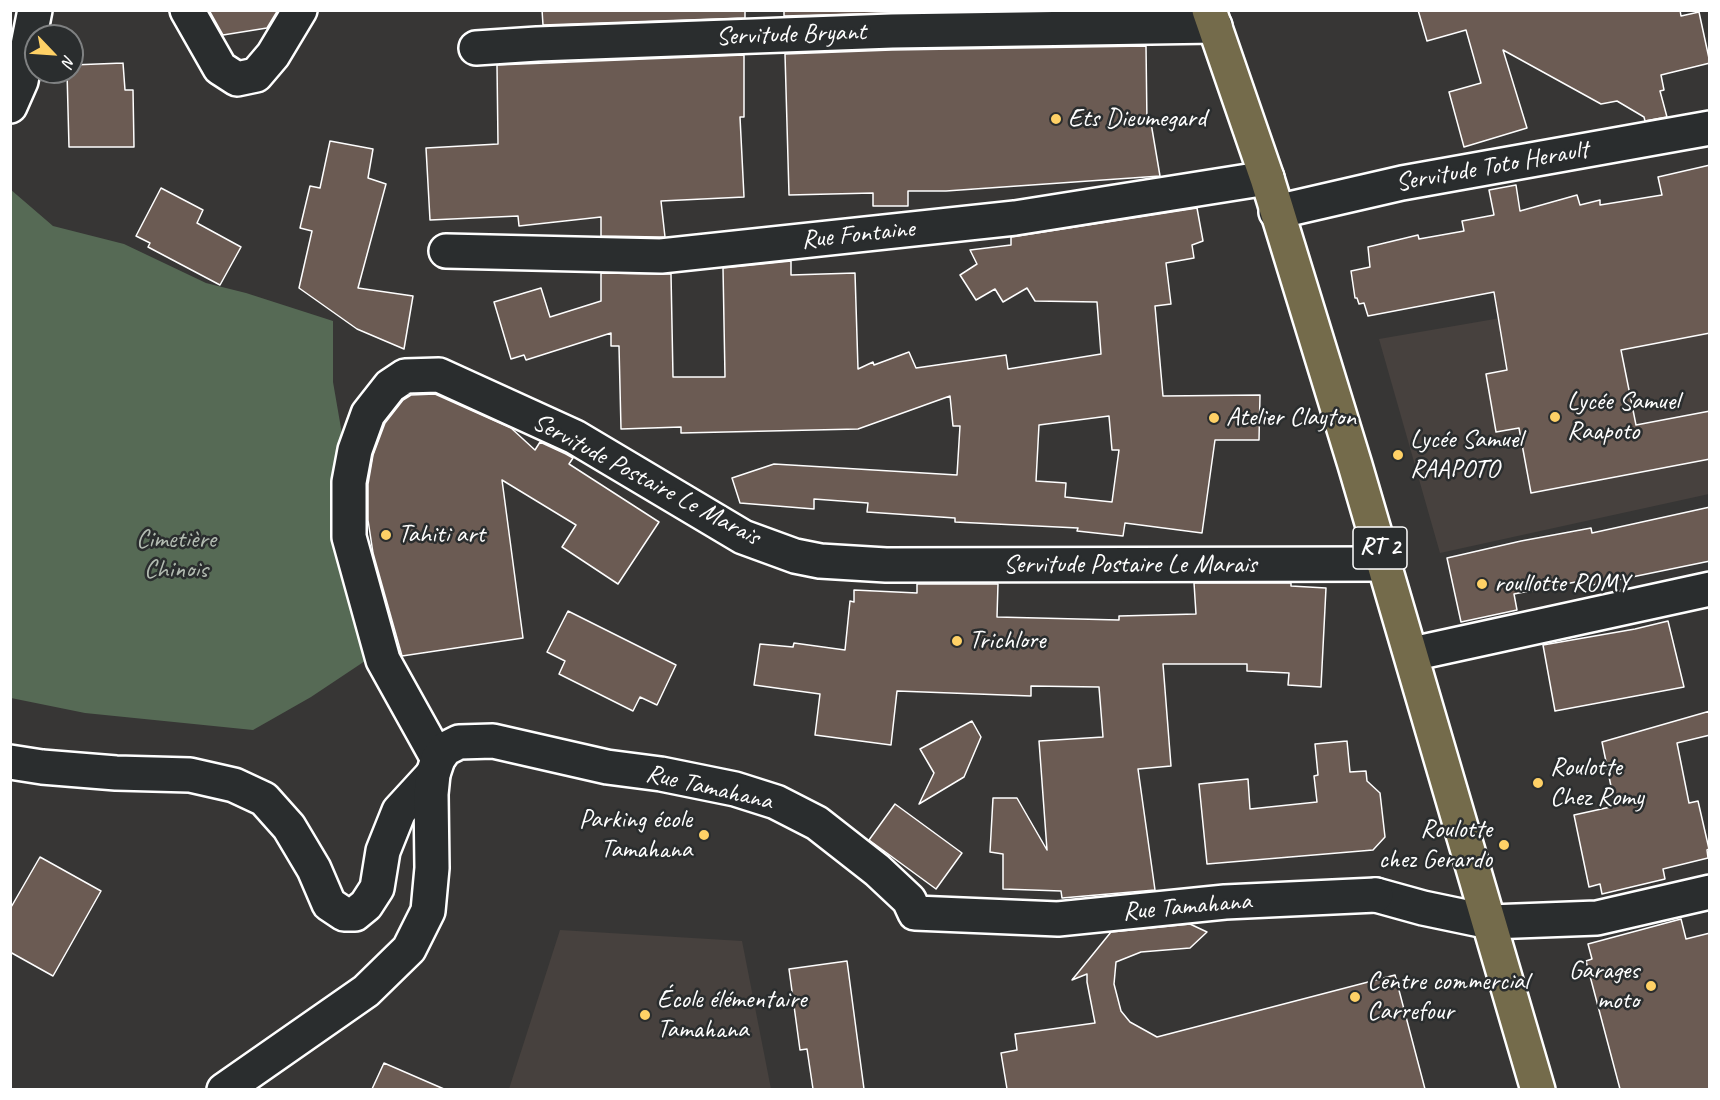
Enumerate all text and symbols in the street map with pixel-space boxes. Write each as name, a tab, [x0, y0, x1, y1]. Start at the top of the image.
street label: Servitude Bryant	[716, 17, 866, 53]
north arrow	[24, 24, 84, 84]
text: N	[57, 52, 80, 69]
place label: Ets Dieumegard	[1068, 103, 1206, 135]
marker: Ets Dieumegard	[1049, 112, 1063, 126]
street label: Servitude Toto Herault	[1393, 135, 1591, 199]
street label: Rue Fontaine	[800, 214, 916, 256]
place label: Lycée Samuel Raapoto	[1567, 386, 1680, 448]
place label: Atelier Clayton	[1226, 402, 1356, 434]
street label: Servitude Postaire Le Marais	[527, 407, 765, 553]
marker: Lycée Samuel Raapoto	[1548, 410, 1562, 424]
marker: Atelier Clayton	[1207, 411, 1221, 425]
place label: Lycée Samuel RAAPOTO	[1410, 424, 1523, 485]
marker: Lycée Samuel RAAPOTO	[1391, 448, 1405, 462]
place label: Tahiti art	[398, 519, 485, 551]
park label: Cimetière Chinois	[136, 524, 216, 586]
road number: RT 2	[1353, 527, 1407, 569]
marker: Tahiti art	[379, 528, 393, 542]
street label: Servitude Postaire Le Marais	[1003, 549, 1257, 581]
place label: roullotte ROMY	[1494, 568, 1630, 600]
marker: roullotte ROMY	[1475, 577, 1489, 591]
place label: Trichlore	[969, 625, 1045, 657]
marker: Trichlore	[950, 634, 964, 648]
place label: Roulotte Chez Romy	[1550, 752, 1644, 814]
street label: Rue Tamahana	[643, 758, 775, 818]
marker: Roulotte Chez Romy	[1531, 776, 1545, 790]
place label: Parking école Tamahana	[579, 804, 692, 866]
place label: Roulotte chez Gerardo	[1378, 814, 1492, 876]
marker: Parking école Tamahana	[697, 828, 711, 842]
marker: Roulotte chez Gerardo	[1497, 838, 1511, 852]
street label: Rue Tamahana	[1121, 886, 1253, 928]
place label: Garages moto	[1569, 955, 1639, 1017]
place label: Centre commercial Carrefour	[1367, 966, 1529, 1028]
marker: Garages moto	[1644, 979, 1658, 993]
place label: École élémentaire Tamahana	[657, 984, 806, 1046]
marker: Centre commercial Carrefour	[1348, 990, 1362, 1004]
marker: École élémentaire Tamahana	[638, 1008, 652, 1022]

